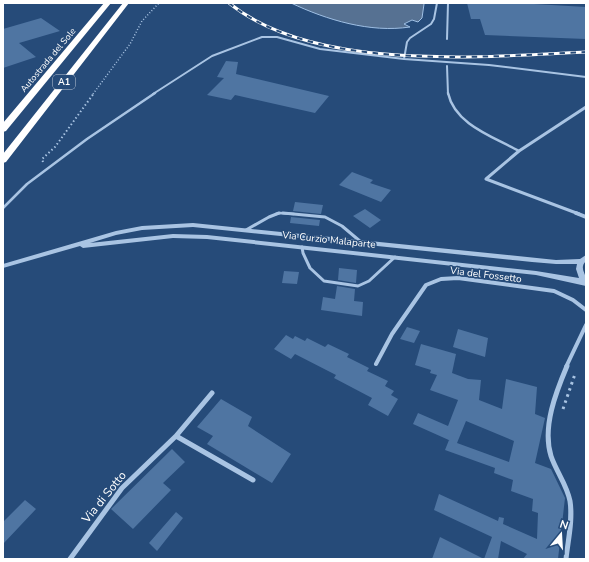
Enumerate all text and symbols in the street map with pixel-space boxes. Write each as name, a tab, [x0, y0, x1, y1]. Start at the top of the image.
street label: Autostrada del Sole	[18, 25, 79, 95]
road number: A1	[53, 75, 75, 89]
street label: Via Curzio Malaparte	[281, 228, 376, 252]
street label: Via del Fossetto	[448, 264, 523, 286]
street label: Via di Sotto	[78, 468, 130, 527]
north arrow	[541, 514, 581, 554]
text: N	[558, 517, 570, 533]

